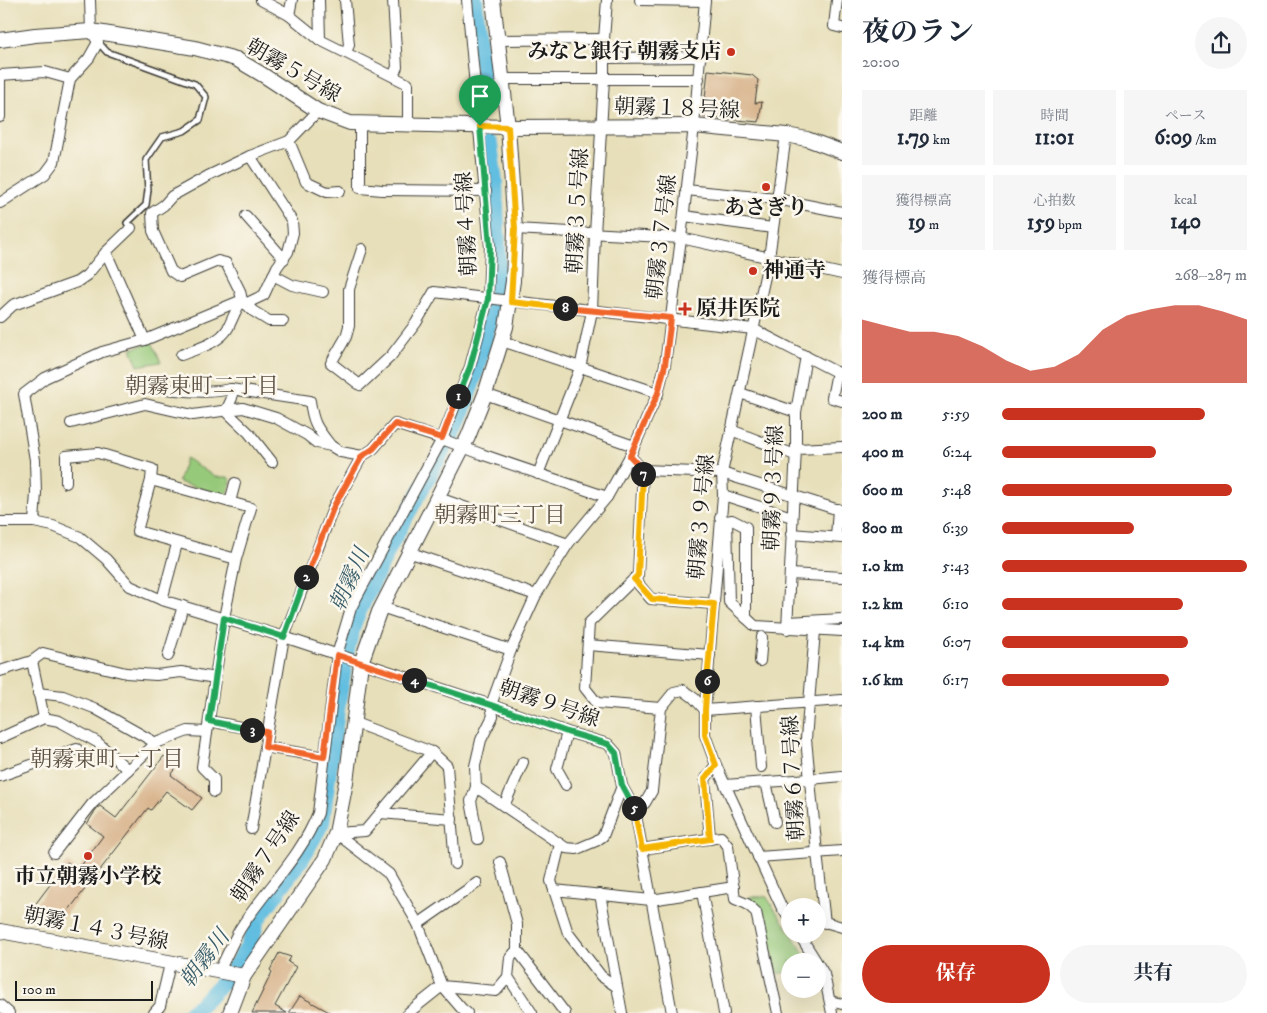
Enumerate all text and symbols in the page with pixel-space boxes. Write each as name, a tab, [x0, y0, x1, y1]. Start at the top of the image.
text: 夜のラン	[862, 15, 974, 50]
button: share	[1195, 17, 1247, 69]
street label: 朝霧５号線	[241, 33, 345, 109]
place label: みなと銀行 朝霧支店	[527, 39, 721, 65]
marker: みなと銀行 朝霧支店	[725, 46, 737, 58]
text: 20:00	[862, 52, 900, 72]
pin	[459, 75, 501, 126]
icon: arrive	[466, 82, 494, 110]
street label: 朝霧１８号線	[614, 94, 740, 124]
text: 距離	[910, 107, 938, 125]
text: 時間	[1041, 107, 1069, 125]
text: ペース	[1165, 107, 1206, 125]
text: 1.79	[897, 125, 930, 151]
text: 11:01	[1035, 125, 1074, 151]
text: 6:09	[1154, 125, 1192, 151]
text: km	[930, 131, 950, 149]
text: /km	[1192, 131, 1217, 149]
street label: 朝霧３５号線	[562, 147, 594, 275]
street label: 朝霧４号線	[451, 171, 483, 277]
street label: 朝霧３７号線	[641, 173, 683, 301]
marker: あさぎり	[760, 181, 772, 193]
text: kcal	[1174, 191, 1197, 209]
text: 獲得標高	[896, 192, 952, 210]
text: 心拍数	[1034, 192, 1076, 210]
place label: あさぎり	[724, 195, 808, 221]
text: 140	[1170, 209, 1201, 235]
text: 19	[908, 210, 926, 236]
text: 159	[1027, 210, 1055, 236]
text: m	[926, 216, 939, 234]
text: bpm	[1055, 216, 1082, 234]
place label: 神通寺	[763, 258, 826, 284]
marker: 神通寺	[747, 265, 759, 277]
text: 268–287 m	[1175, 265, 1247, 285]
text: 獲得標高	[862, 268, 926, 288]
pin: 8	[552, 296, 578, 320]
place label: 原井医院	[696, 296, 780, 322]
text: 8	[562, 299, 569, 317]
marker: 原井医院	[678, 302, 692, 316]
district label: 朝霧東町二丁目	[125, 373, 279, 400]
pin: 1	[446, 384, 470, 408]
text: 1	[456, 387, 461, 405]
text: 200 m	[862, 404, 903, 424]
text: 5:59	[942, 404, 970, 424]
street label: 朝霧９３号線	[759, 425, 789, 551]
text: 400 m	[862, 442, 904, 462]
text: 6:24	[942, 442, 972, 462]
street label: 朝霧３９号線	[684, 453, 720, 581]
pin: 7	[630, 462, 656, 486]
text: 7	[640, 465, 647, 483]
text: 600 m	[862, 480, 903, 500]
text: 5:48	[942, 480, 971, 500]
district label: 朝霧町三丁目	[434, 502, 566, 529]
text: 800 m	[862, 518, 903, 538]
text: 6:39	[942, 518, 968, 538]
water label: 朝霧川	[324, 543, 377, 616]
text: 1.0 km	[862, 556, 904, 576]
text: 5:43	[942, 556, 969, 576]
pin: 2	[294, 564, 318, 590]
text: 2	[303, 568, 310, 586]
text: 1.2 km	[862, 594, 903, 614]
text: 6:10	[942, 594, 969, 614]
text: 1.4 km	[862, 632, 904, 652]
text: 6:07	[942, 632, 972, 652]
pin: 4	[402, 668, 426, 692]
pin: 6	[694, 668, 720, 694]
text: 1.6 km	[862, 670, 903, 690]
text: 6:17	[942, 670, 969, 690]
text: 4	[410, 671, 419, 689]
text: 6	[704, 672, 711, 690]
street label: 朝霧９号線	[495, 675, 603, 733]
street label: 朝霧６７号線	[778, 714, 810, 842]
pin: 3	[240, 718, 264, 742]
text: 3	[250, 721, 255, 739]
district label: 朝霧東町一丁目	[30, 746, 184, 773]
pin: 5	[622, 796, 646, 820]
text: 5	[631, 799, 638, 817]
street label: 朝霧７号線	[226, 806, 306, 908]
marker: 市立朝霧小学校	[82, 850, 94, 862]
place label: 市立朝霧小学校	[15, 864, 162, 890]
map controls	[781, 898, 826, 998]
button: +	[781, 898, 826, 943]
street label: 朝霧１４３号線	[21, 902, 171, 956]
water label: 朝霧川	[174, 923, 237, 993]
button: 保存	[862, 945, 1050, 1003]
button: 共有	[1060, 945, 1247, 1003]
button: −	[781, 953, 826, 998]
scale bar	[15, 978, 152, 1001]
text: 100 m	[22, 981, 56, 999]

